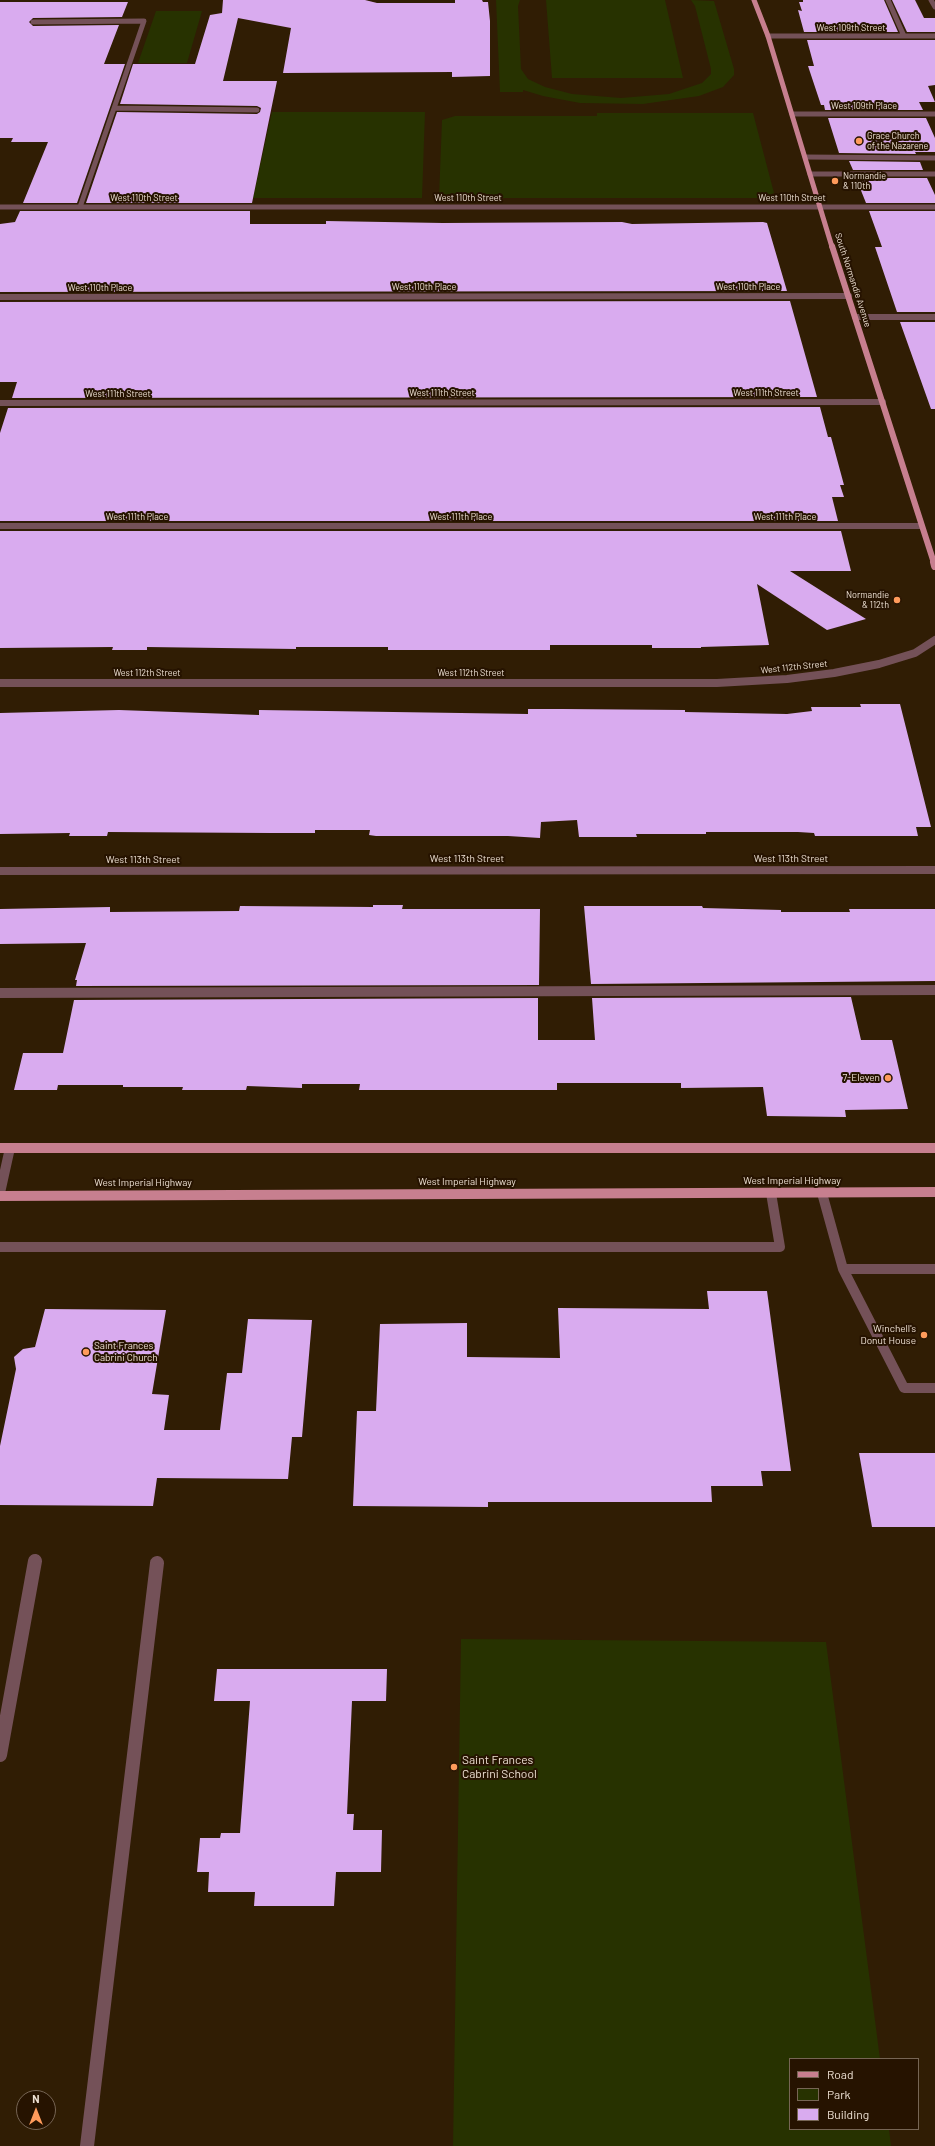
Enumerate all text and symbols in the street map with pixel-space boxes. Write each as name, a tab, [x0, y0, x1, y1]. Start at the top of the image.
street label: West 109th Street	[817, 23, 885, 33]
street label: West 109th Place	[831, 101, 897, 111]
place label: Grace Church of the Nazarene	[867, 131, 928, 152]
marker: Grace Church of the Nazarene	[854, 136, 864, 146]
place label: Normandie & 110th	[843, 171, 886, 192]
marker: Normandie & 110th	[830, 176, 840, 186]
street label: West 110th Street	[110, 193, 178, 203]
street label: West 110th Street	[434, 193, 502, 203]
street label: West 110th Street	[758, 193, 826, 203]
street label: South Normandie Avenue	[833, 232, 873, 328]
street label: West 110th Place	[392, 282, 456, 292]
street label: West 110th Place	[716, 282, 780, 292]
street label: West 110th Place	[68, 283, 132, 293]
street label: West 111th Street	[409, 388, 475, 398]
street label: West 111th Street	[733, 388, 799, 398]
street label: West 111th Street	[85, 389, 151, 399]
street label: West 111th Place	[106, 512, 168, 522]
street label: West 111th Place	[430, 512, 492, 522]
street label: West 111th Place	[754, 512, 816, 522]
place label: Normandie & 112th	[846, 590, 889, 611]
marker: Normandie & 112th	[892, 595, 902, 605]
street label: West 112th Street	[760, 658, 828, 676]
street label: West 112th Street	[113, 668, 181, 678]
street label: West 112th Street	[437, 668, 505, 678]
street label: West 113th Street	[430, 853, 504, 865]
street label: West 113th Street	[754, 853, 828, 865]
street label: West 113th Street	[106, 854, 180, 866]
place label: 7-Eleven	[842, 1072, 880, 1084]
marker: 7-Eleven	[883, 1073, 893, 1083]
street label: West Imperial Highway	[743, 1175, 841, 1187]
street label: West Imperial Highway	[418, 1176, 516, 1188]
street label: West Imperial Highway	[94, 1177, 192, 1189]
place label: Winchell's Donut House	[860, 1323, 916, 1346]
marker: Winchell's Donut House	[919, 1330, 929, 1340]
place label: Saint Frances Cabrini Church	[94, 1340, 158, 1364]
marker: Saint Frances Cabrini Church	[81, 1347, 91, 1357]
place label: Saint Frances Cabrini School	[462, 1753, 537, 1781]
marker: Saint Frances Cabrini School	[449, 1762, 459, 1772]
legend	[789, 2058, 919, 2130]
text: Road	[827, 2067, 854, 2081]
text: Park	[827, 2087, 851, 2101]
north arrow	[16, 2090, 56, 2130]
text: N	[32, 2092, 40, 2105]
text: Building	[827, 2107, 869, 2121]

